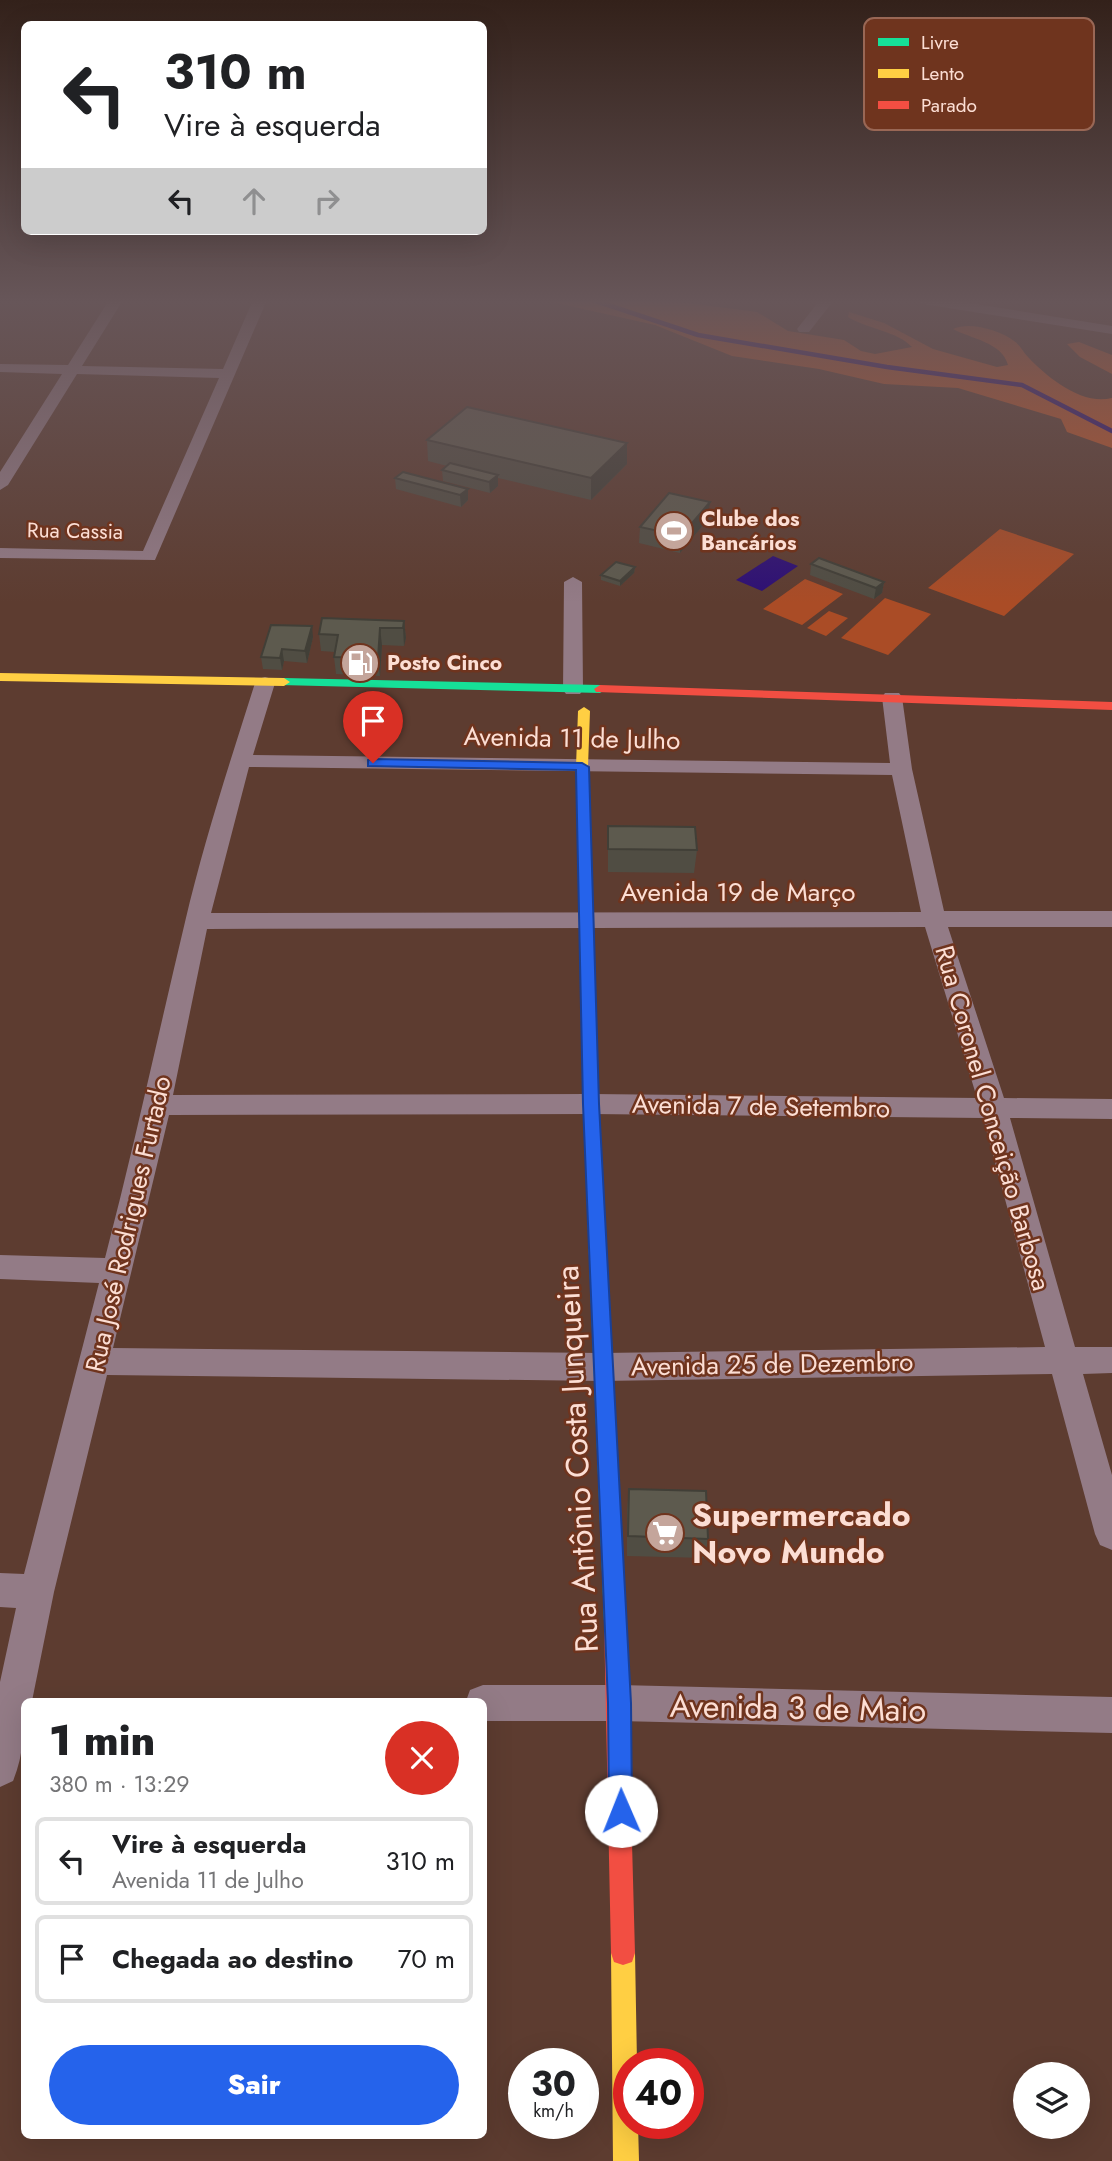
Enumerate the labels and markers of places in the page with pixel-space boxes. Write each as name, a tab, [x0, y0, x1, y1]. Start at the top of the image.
place label: Clube dos Bancários	[701, 504, 800, 558]
sports icon: Clube dos Bancários	[653, 510, 695, 552]
fuel station icon: Posto Cinco	[339, 642, 381, 684]
place label: Posto Cinco	[387, 648, 502, 678]
pin	[343, 691, 403, 763]
place label: Supermercado Novo Mundo	[692, 1492, 911, 1575]
supermarket icon: Supermercado Novo Mundo	[644, 1512, 686, 1554]

